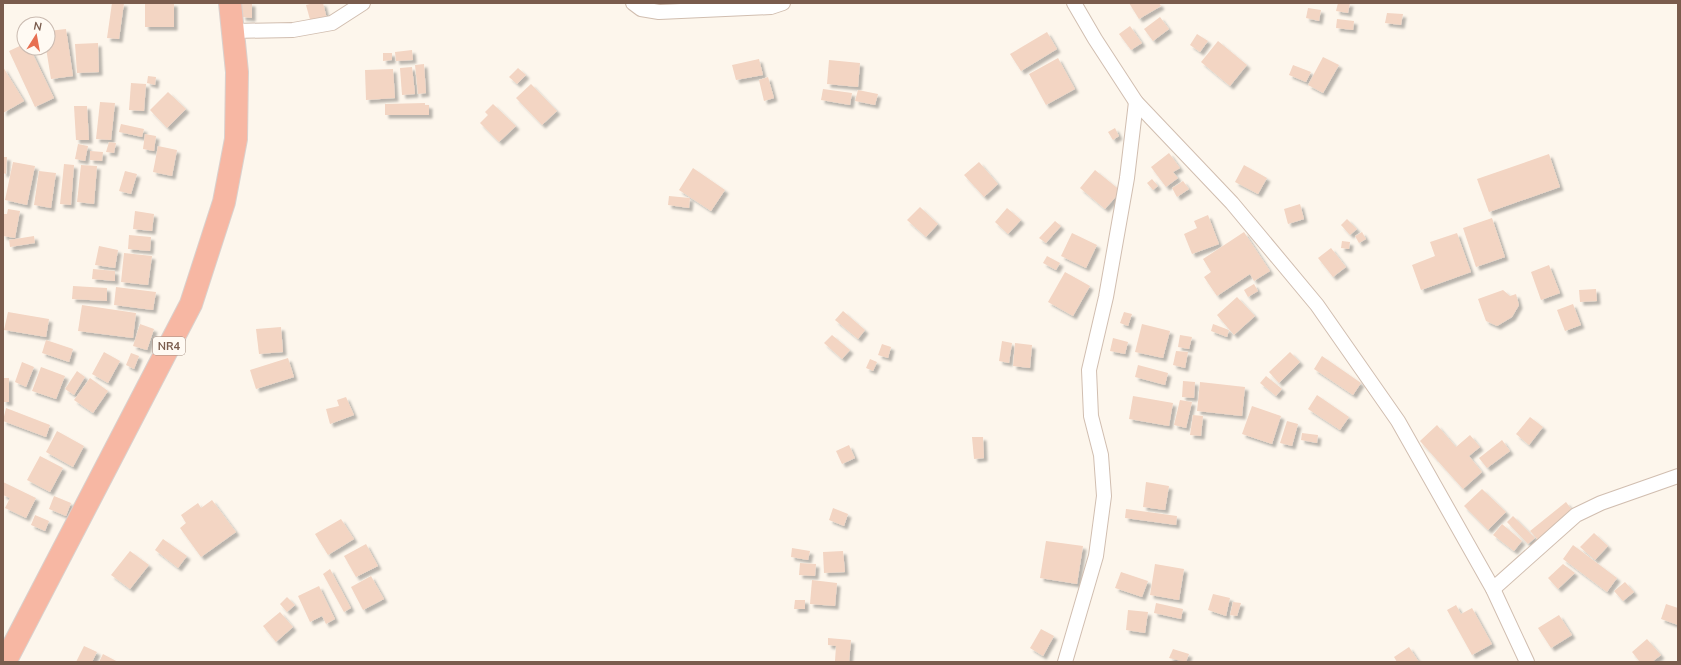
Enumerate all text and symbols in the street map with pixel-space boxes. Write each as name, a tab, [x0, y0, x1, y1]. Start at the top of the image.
north arrow	[16, 16, 56, 56]
text: N	[32, 19, 43, 35]
road number: NR4	[153, 337, 185, 355]

